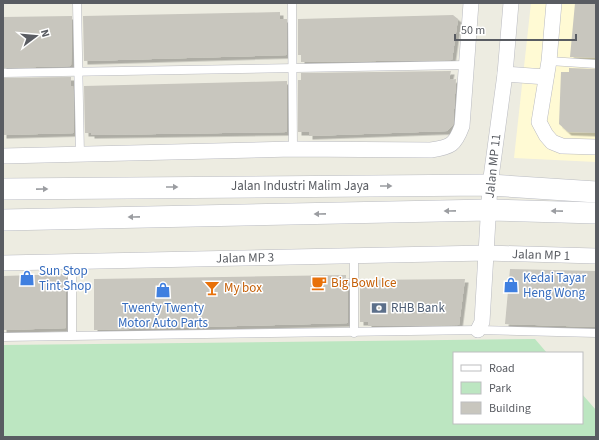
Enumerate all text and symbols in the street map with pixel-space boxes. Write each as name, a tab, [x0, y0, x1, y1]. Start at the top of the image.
north arrow	[16, 16, 56, 56]
scale bar	[455, 16, 576, 42]
text: 50 m	[461, 22, 485, 39]
text: N	[37, 28, 53, 39]
street label: Jalan MP 11	[481, 133, 505, 199]
street label: Jalan Industri Malim Jaya	[231, 177, 369, 195]
one-way arrow	[380, 183, 393, 189]
one-way arrow	[166, 184, 179, 190]
one-way arrow	[36, 186, 49, 192]
one-way arrow	[443, 208, 456, 214]
one-way arrow	[550, 208, 563, 214]
one-way arrow	[314, 210, 326, 217]
one-way arrow	[128, 214, 140, 221]
street label: Jalan MP 1	[512, 245, 570, 265]
street label: Jalan MP 3	[216, 248, 274, 268]
place label: Sun Stop Tint Shop	[39, 262, 92, 295]
shop icon: Sun Stop Tint Shop	[18, 269, 36, 287]
place label: Kedai Tayar Heng Wong	[523, 269, 586, 302]
cafe icon: Big Bowl Ice	[310, 274, 328, 292]
place label: Big Bowl Ice	[331, 274, 396, 292]
shop icon: Kedai Tayar Heng Wong	[502, 276, 520, 294]
bar icon: My box	[203, 279, 221, 297]
place label: My box	[224, 279, 262, 297]
shop icon: Twenty Twenty Motor Auto Parts	[154, 281, 172, 299]
place label: Twenty Twenty Motor Auto Parts	[118, 299, 209, 332]
bank icon: RHB Bank	[370, 299, 388, 317]
place label: RHB Bank	[391, 299, 445, 317]
legend	[453, 352, 583, 424]
text: Road	[489, 360, 515, 377]
text: Park	[489, 380, 511, 397]
text: Building	[489, 400, 531, 417]

